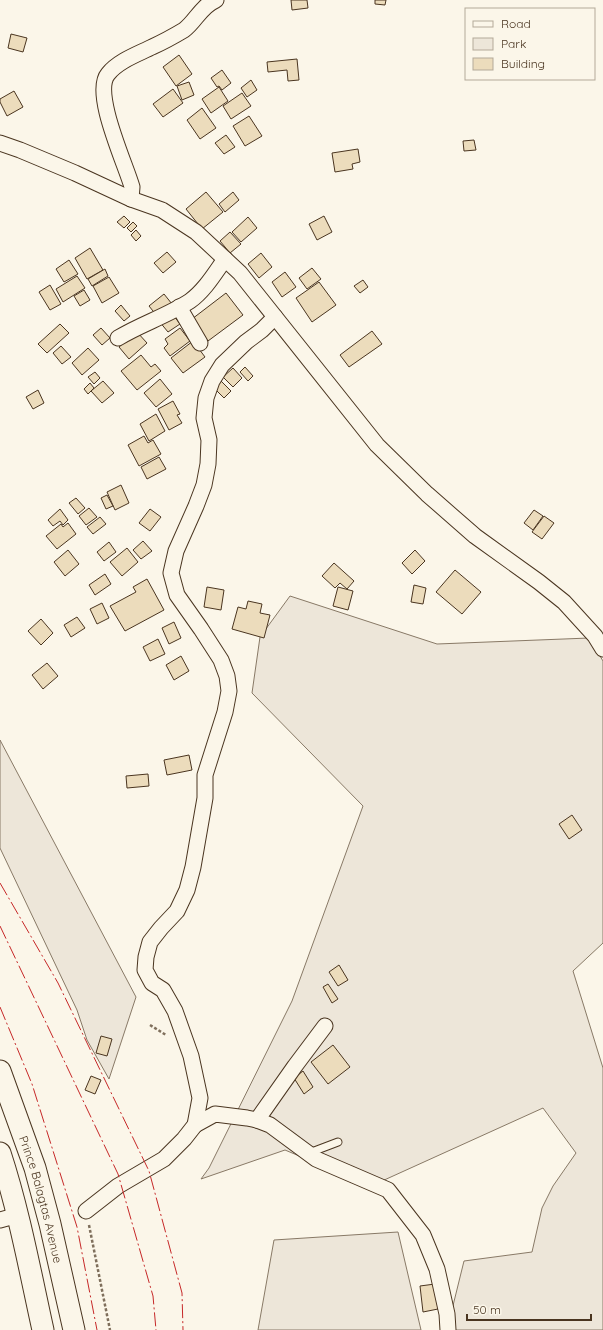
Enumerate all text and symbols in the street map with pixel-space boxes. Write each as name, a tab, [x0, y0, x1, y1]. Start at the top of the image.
legend	[465, 8, 595, 80]
text: Road	[501, 16, 531, 31]
text: Park	[501, 36, 526, 51]
text: Building	[501, 56, 545, 71]
street label: Prince Balagtas Avenue	[16, 1134, 66, 1265]
scale bar	[467, 1296, 591, 1322]
text: 50 m	[473, 1302, 501, 1317]

